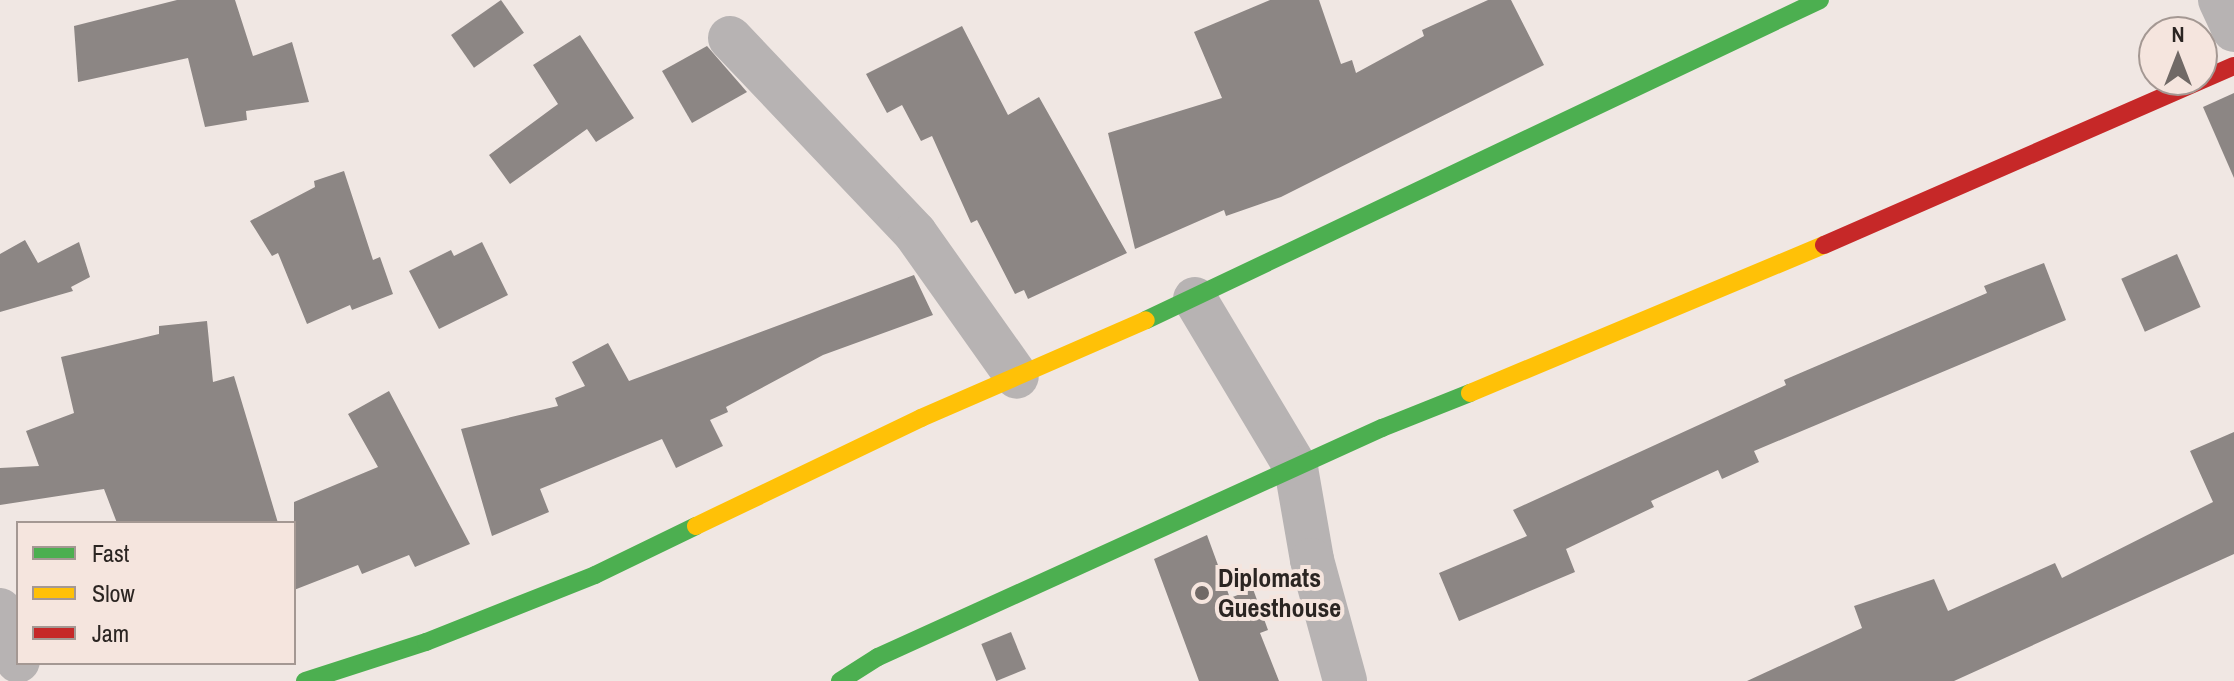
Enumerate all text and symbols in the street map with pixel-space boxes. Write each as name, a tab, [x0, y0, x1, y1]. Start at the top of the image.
north arrow	[2138, 16, 2218, 96]
text: N	[2171, 19, 2185, 49]
legend	[16, 521, 296, 665]
text: Fast	[92, 537, 129, 569]
place label: Diplomats Guesthouse	[1218, 562, 1341, 624]
text: Slow	[92, 577, 135, 609]
marker: Diplomats Guesthouse	[1193, 584, 1211, 602]
text: Jam	[92, 617, 129, 649]

